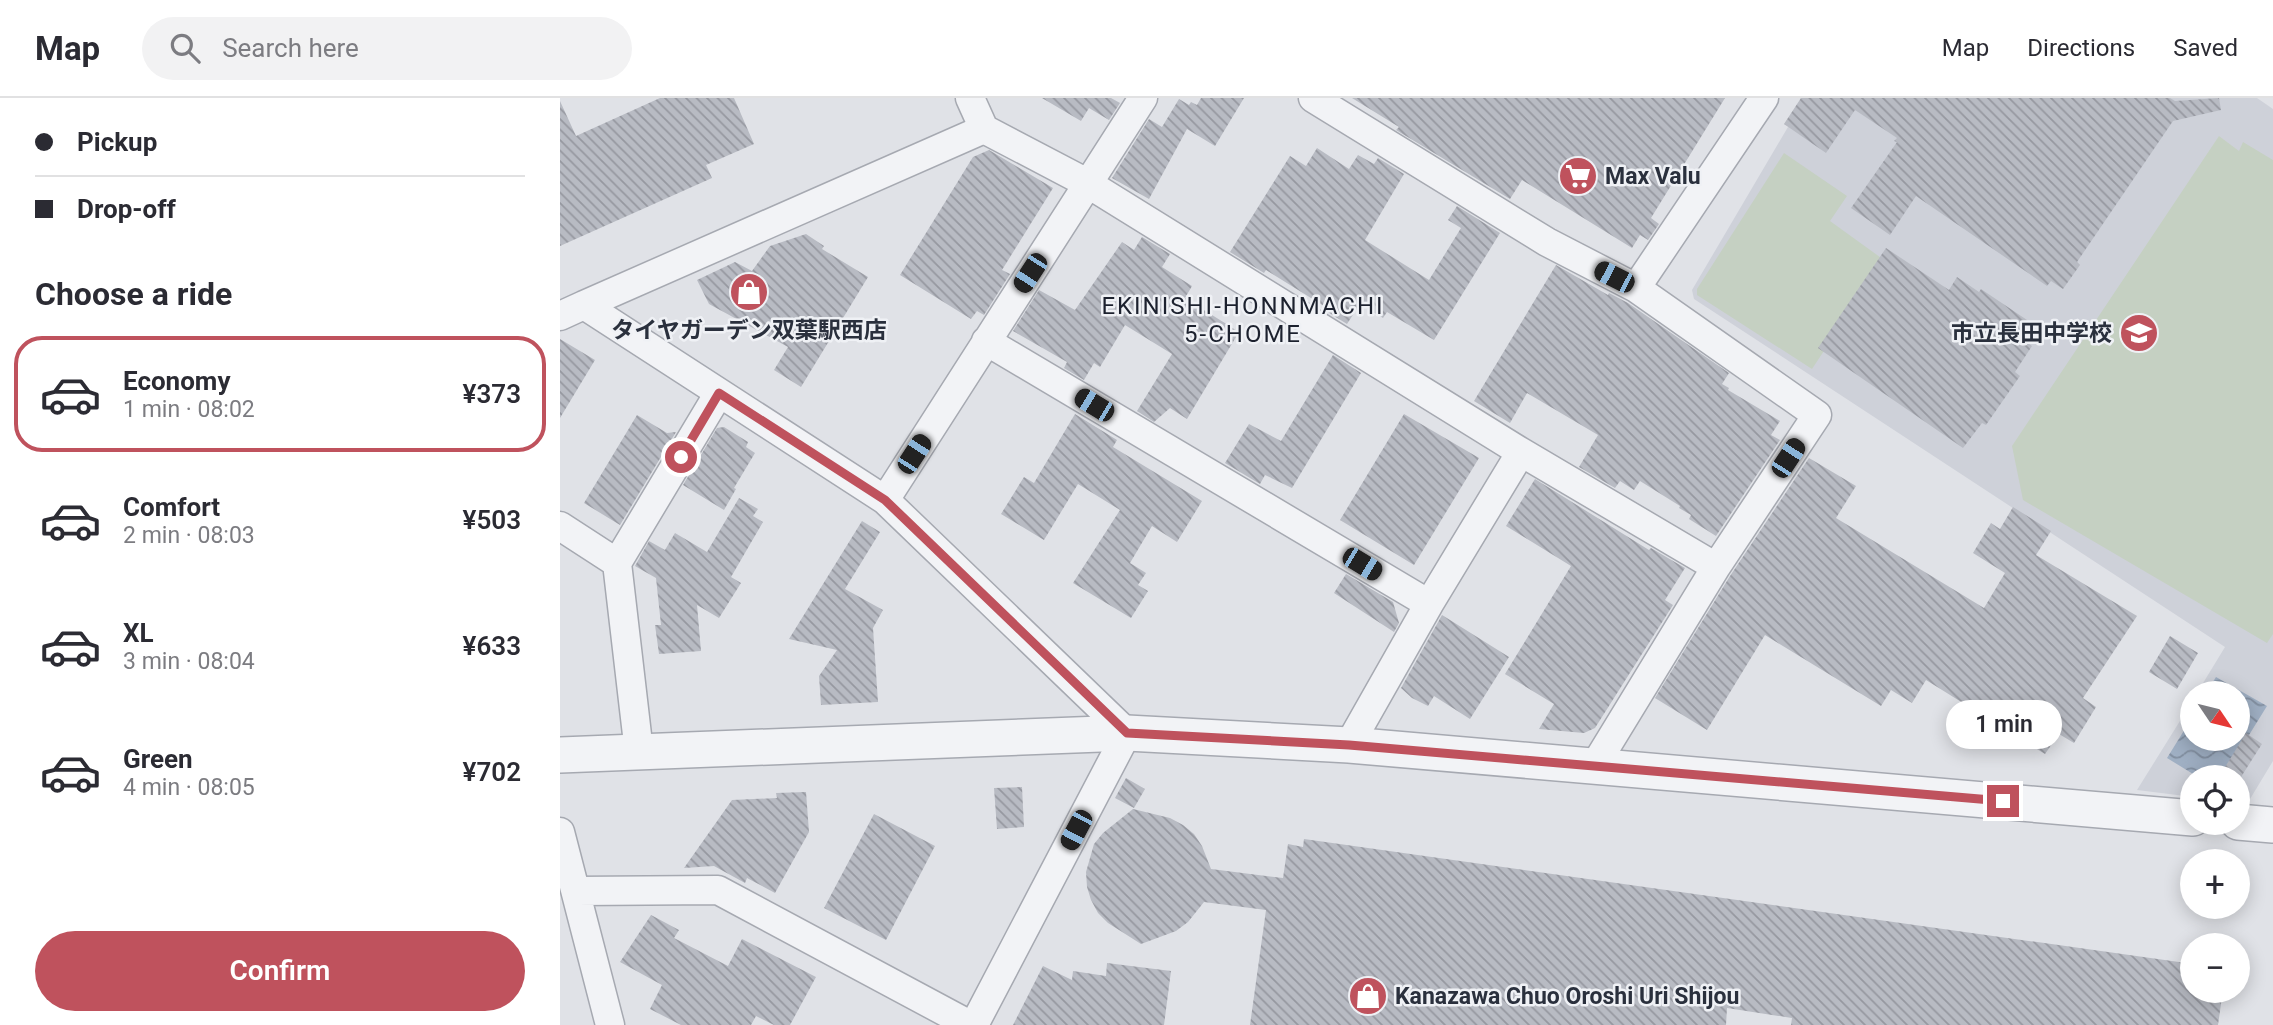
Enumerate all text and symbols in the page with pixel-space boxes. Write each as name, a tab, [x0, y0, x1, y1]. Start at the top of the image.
search box	[142, 17, 632, 80]
text: Map	[35, 29, 100, 68]
icon: search	[166, 29, 204, 67]
text: Search here	[222, 33, 359, 63]
text: Map	[1942, 34, 1989, 62]
text: Directions	[2027, 34, 2135, 62]
text: Saved	[2173, 34, 2238, 62]
text: Pickup	[77, 127, 157, 157]
supermarket icon: Max Valu	[1557, 155, 1599, 197]
place label: Max Valu	[1605, 163, 1701, 190]
text: Drop-off	[77, 194, 176, 224]
car	[1010, 250, 1051, 296]
car	[1591, 258, 1638, 296]
shop icon: タイヤガーデン双葉駅西店	[728, 271, 770, 313]
text: Choose a ride	[35, 275, 232, 313]
district label: EKINISHI-HONNMACHI 5-CHOME	[1101, 292, 1385, 348]
school or university icon: 市立長田中学校	[2118, 312, 2160, 354]
place label: タイヤガーデン双葉駅西店	[611, 317, 887, 344]
place label: 市立長田中学校	[1951, 320, 2112, 347]
icon: car	[39, 363, 102, 426]
text: Economy	[123, 366, 230, 396]
text: ¥373	[463, 379, 521, 409]
car	[1071, 385, 1118, 425]
text: 1 min · 08:02	[123, 396, 255, 423]
car	[894, 431, 935, 477]
car	[1768, 435, 1809, 481]
route start	[665, 441, 697, 473]
icon: car	[39, 489, 102, 552]
text: Comfort	[123, 492, 220, 522]
text: ¥503	[463, 505, 521, 535]
text: 2 min · 08:03	[123, 522, 255, 549]
car	[1339, 544, 1386, 584]
icon: car	[39, 615, 102, 678]
text: XL	[123, 618, 154, 648]
text: ¥633	[463, 631, 521, 661]
text: 3 min · 08:04	[123, 648, 255, 675]
north arrow	[2180, 681, 2250, 751]
map controls	[2180, 681, 2250, 1003]
callout: 1 min	[1945, 700, 2061, 748]
text: 1 min	[1975, 711, 2033, 738]
icon: car	[39, 741, 102, 804]
text: Green	[123, 744, 193, 774]
text: ¥702	[463, 757, 521, 787]
button: locate	[2180, 765, 2250, 835]
text: 4 min · 08:05	[123, 774, 255, 801]
route end	[1987, 785, 2019, 817]
car	[1057, 807, 1096, 853]
button: +	[2180, 849, 2250, 919]
button: Confirm	[35, 931, 525, 1011]
button: −	[2180, 933, 2250, 1003]
shop icon: Kanazawa Chuo Oroshi Uri Shijou	[1347, 975, 1389, 1017]
place label: Kanazawa Chuo Oroshi Uri Shijou	[1395, 983, 1739, 1010]

